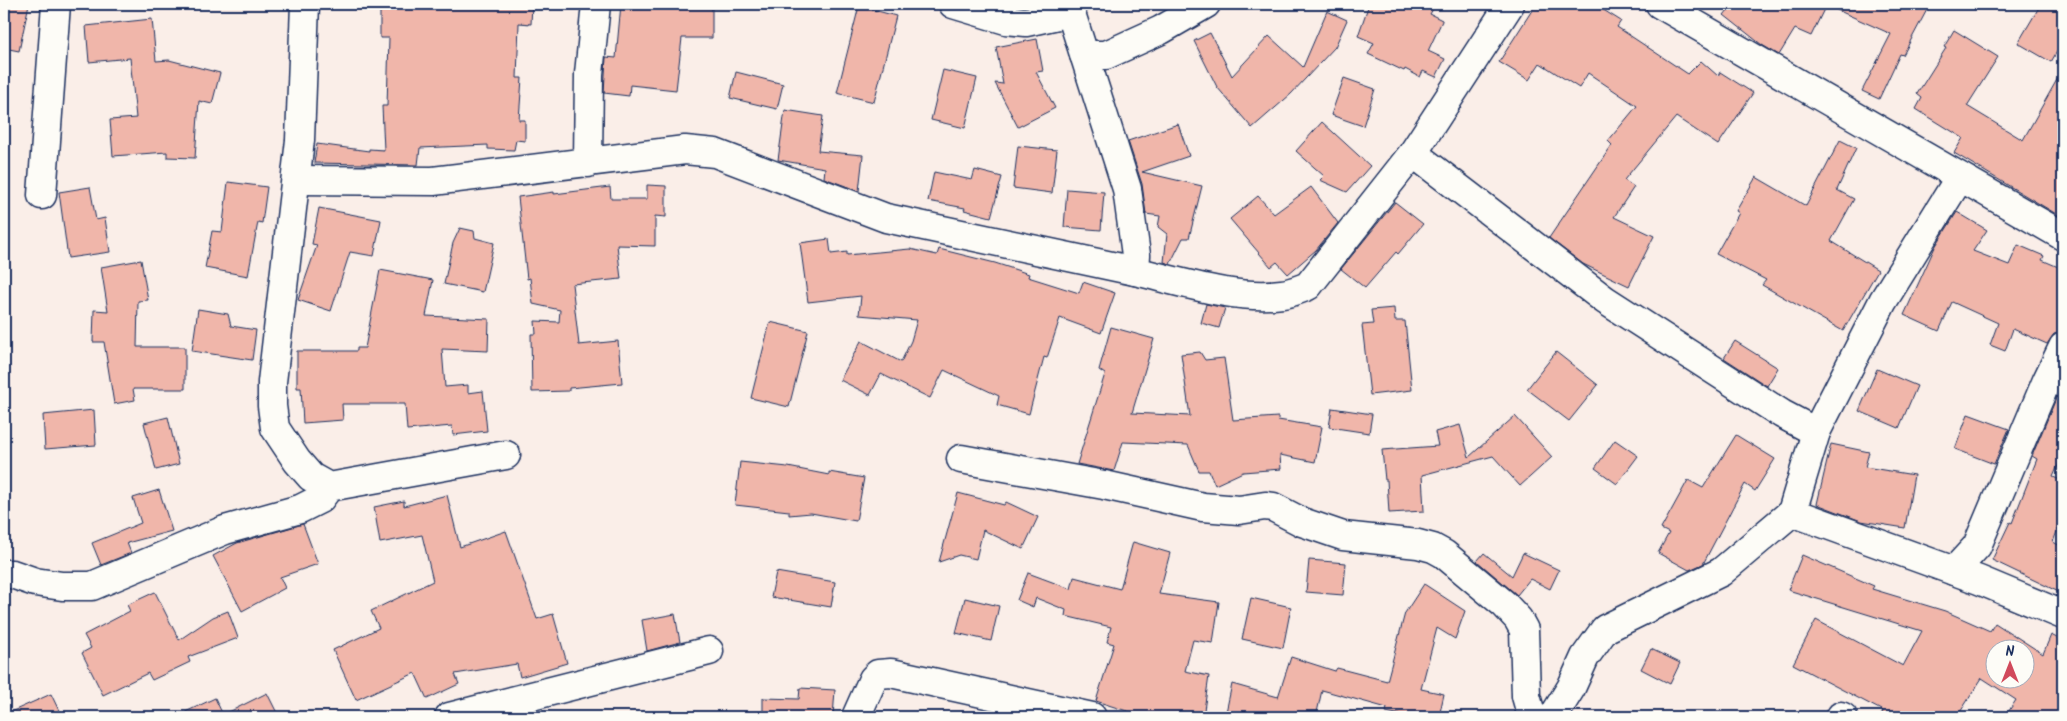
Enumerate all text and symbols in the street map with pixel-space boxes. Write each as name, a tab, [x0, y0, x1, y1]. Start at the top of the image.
north arrow	[1984, 638, 2034, 688]
text: N	[2006, 641, 2015, 663]

